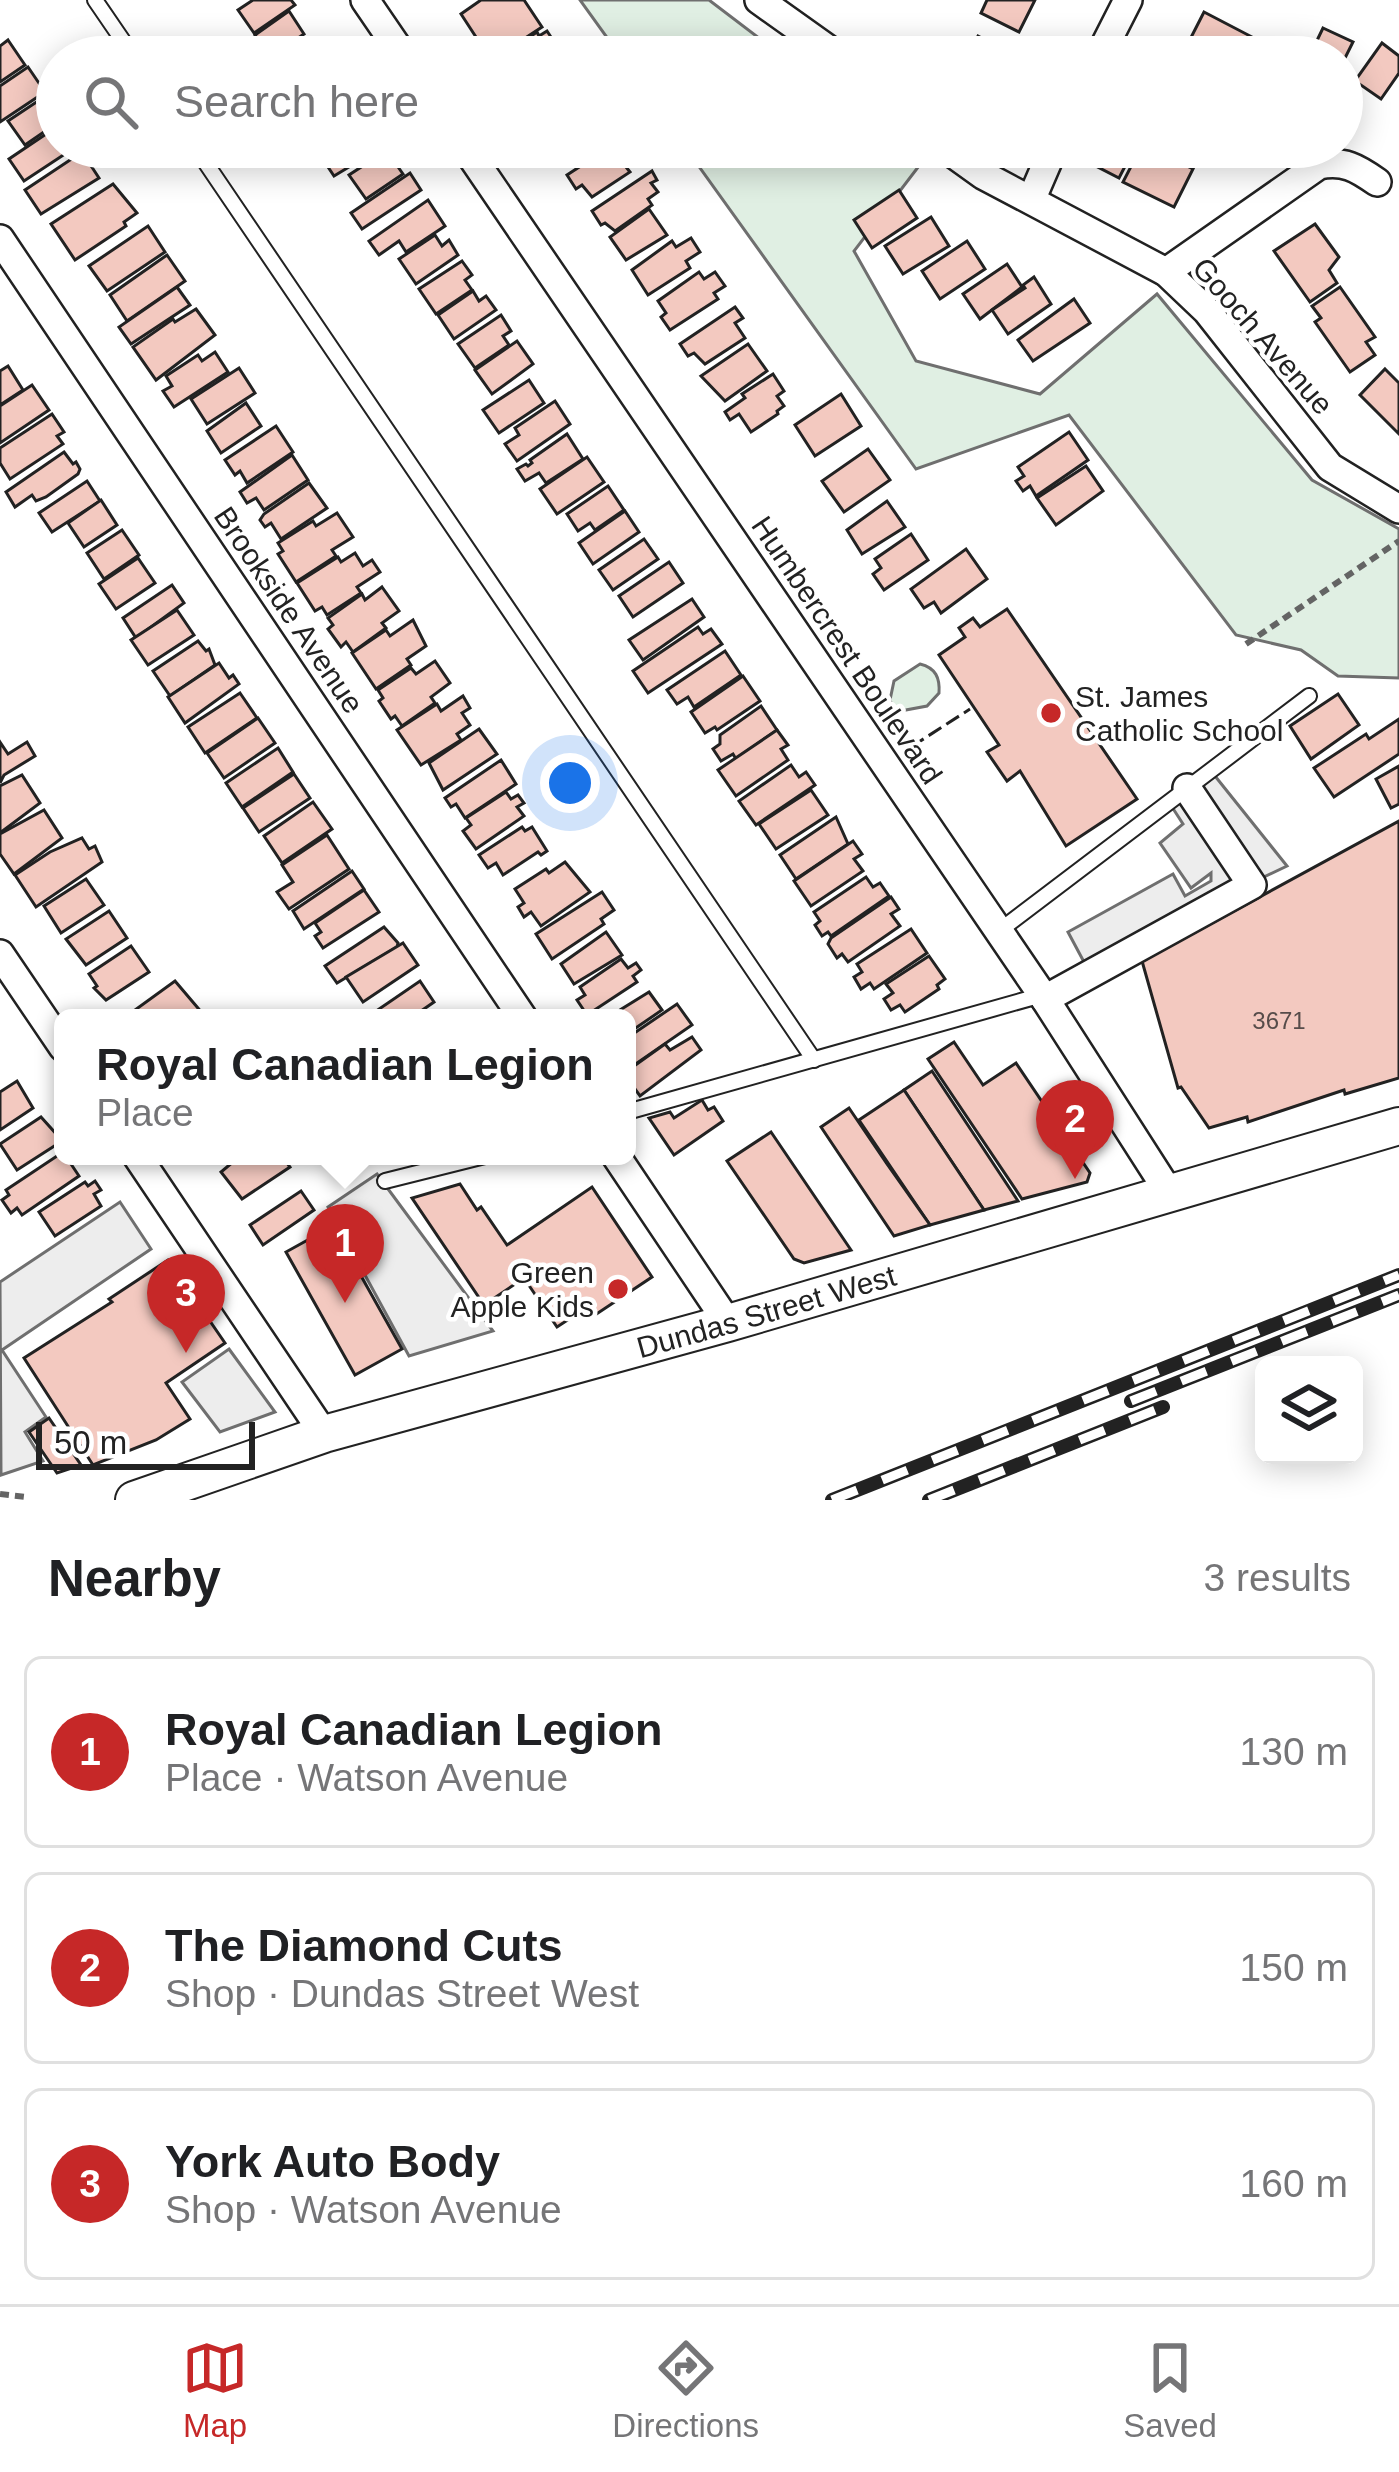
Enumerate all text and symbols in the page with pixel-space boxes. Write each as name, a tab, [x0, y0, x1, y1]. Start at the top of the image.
search box	[36, 36, 1363, 168]
icon: search	[78, 69, 144, 135]
text: Search here	[174, 76, 419, 127]
street label: Gooch Avenue	[1186, 251, 1340, 421]
street label: Brookside Avenue	[208, 501, 370, 719]
street label: Humbercrest Boulevard	[745, 510, 949, 790]
place label: St. James Catholic School	[1075, 680, 1283, 747]
marker: St. James Catholic School	[1038, 700, 1064, 726]
your location	[540, 753, 600, 813]
house number: 3671	[1252, 1007, 1306, 1034]
popup	[54, 1009, 636, 1165]
text: Royal Canadian Legion	[96, 1039, 594, 1090]
pin: 2	[1036, 1080, 1114, 1179]
text: Place	[96, 1091, 194, 1134]
pin: 1	[306, 1204, 384, 1303]
pin: 3	[147, 1254, 225, 1353]
place label: Green Apple Kids	[451, 1256, 594, 1323]
street label: Dundas Street West	[633, 1258, 900, 1364]
marker: Green Apple Kids	[605, 1276, 631, 1302]
map controls	[1255, 1356, 1363, 1464]
button: layers	[1255, 1356, 1363, 1464]
scale bar	[36, 1416, 255, 1469]
text: 50 m	[54, 1424, 127, 1461]
text: Nearby	[48, 1550, 221, 1607]
text: 3 results	[1204, 1556, 1351, 1599]
text: Royal Canadian Legion	[165, 1704, 663, 1755]
text: 1	[79, 1730, 101, 1773]
text: 130 m	[1240, 1730, 1348, 1773]
text: Place · Watson Avenue	[165, 1756, 568, 1799]
text: The Diamond Cuts	[165, 1920, 563, 1971]
text: 2	[79, 1946, 101, 1989]
text: 150 m	[1240, 1946, 1348, 1989]
text: Shop · Dundas Street West	[165, 1972, 639, 2015]
text: York Auto Body	[165, 2136, 500, 2187]
text: 3	[79, 2162, 101, 2205]
text: 160 m	[1240, 2162, 1348, 2205]
text: Shop · Watson Avenue	[165, 2188, 562, 2231]
tab: Map	[182, 2335, 248, 2445]
tab: Directions	[612, 2335, 759, 2445]
tab: Saved	[1123, 2335, 1217, 2445]

